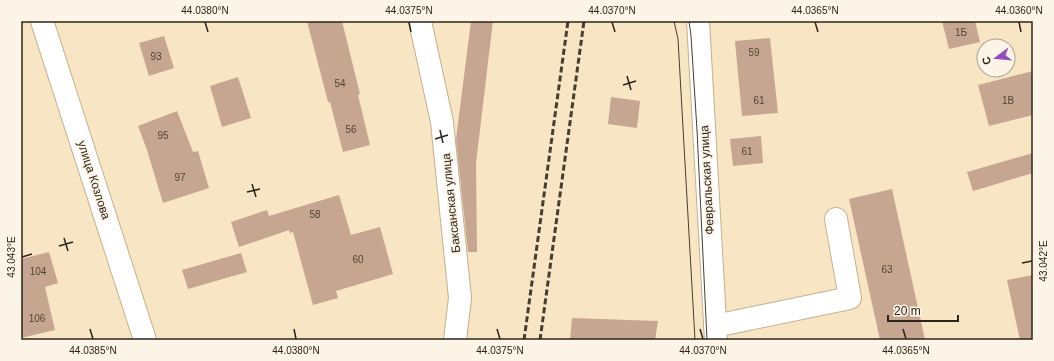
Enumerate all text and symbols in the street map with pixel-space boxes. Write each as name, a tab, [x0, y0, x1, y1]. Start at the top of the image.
text: 44.0380°N	[181, 5, 229, 16]
text: 44.0375°N	[385, 5, 433, 16]
text: 44.0370°N	[588, 5, 636, 16]
text: 44.0365°N	[791, 5, 839, 16]
text: 44.0360°N	[995, 5, 1043, 16]
house number: 1Б	[955, 27, 967, 38]
north arrow	[976, 38, 1016, 78]
house number: 59	[748, 47, 760, 58]
house number: 93	[150, 51, 162, 62]
text: С	[980, 55, 993, 66]
house number: 54	[334, 78, 346, 89]
house number: 61	[753, 95, 765, 106]
house number: 1В	[1002, 95, 1014, 106]
house number: 56	[345, 124, 357, 135]
street label: Февральская улица	[697, 124, 717, 235]
house number: 95	[157, 130, 169, 141]
street label: улица Козлова	[75, 139, 113, 221]
house number: 61	[741, 146, 753, 157]
street label: Баксанская улица	[439, 152, 463, 254]
house number: 97	[174, 172, 186, 183]
house number: 58	[309, 209, 321, 220]
text: 43.043°E	[6, 236, 17, 278]
text: 43.042°E	[1038, 240, 1049, 282]
house number: 60	[352, 254, 364, 265]
house number: 63	[881, 264, 893, 275]
house number: 104	[30, 266, 47, 277]
scale bar	[888, 297, 958, 323]
text: 20 m	[894, 304, 921, 318]
house number: 106	[29, 313, 46, 324]
text: 44.0385°N	[69, 345, 117, 356]
text: 44.0380°N	[272, 345, 320, 356]
text: 44.0375°N	[476, 345, 524, 356]
text: 44.0370°N	[679, 345, 727, 356]
text: 44.0365°N	[882, 345, 930, 356]

